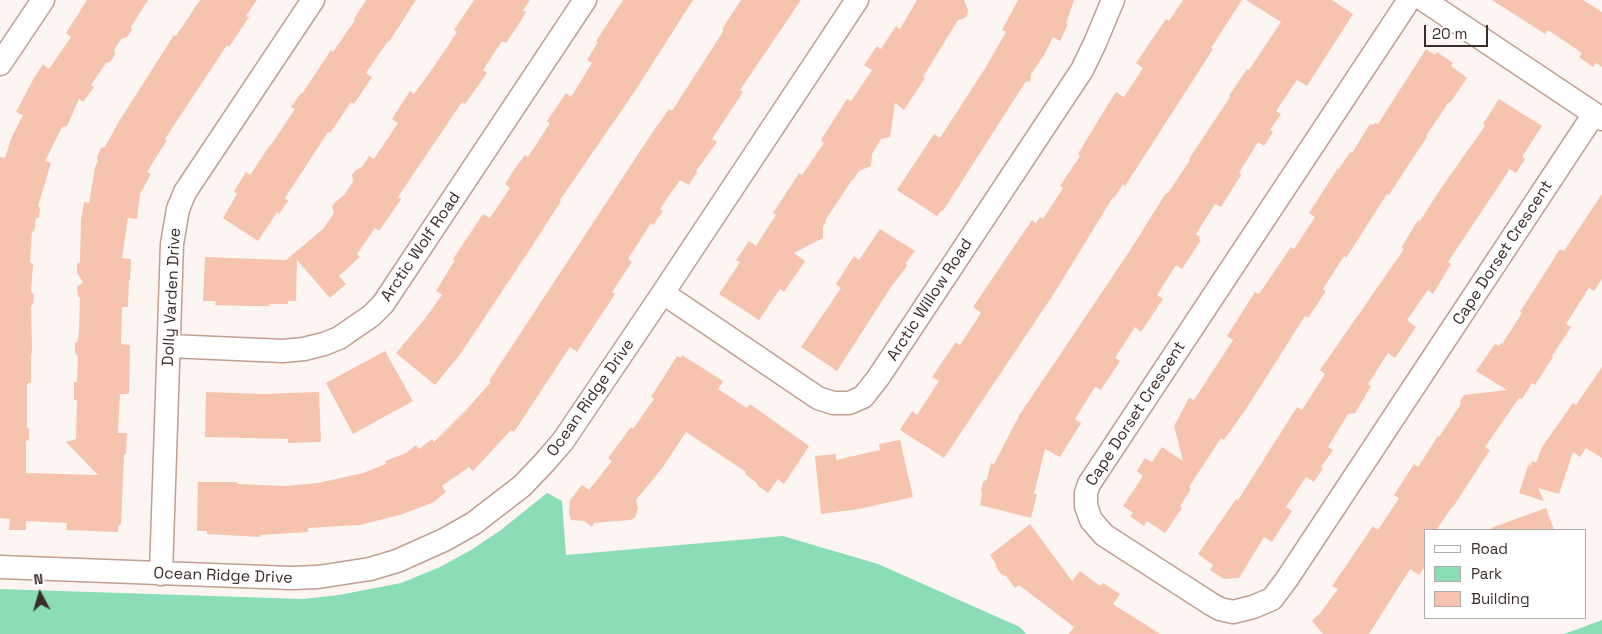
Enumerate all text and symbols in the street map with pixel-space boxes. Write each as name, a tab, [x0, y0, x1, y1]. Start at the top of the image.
scale bar	[1427, 15, 1491, 47]
text: 20 m	[1432, 24, 1467, 43]
street label: Cape Dorset Crescent	[1449, 177, 1557, 329]
street label: Arctic Wolf Road	[377, 189, 465, 305]
street label: Dolly Varden Drive	[159, 227, 185, 367]
street label: Arctic Willow Road	[883, 235, 977, 365]
street label: Ocean Ridge Drive	[543, 335, 639, 461]
street label: Cape Dorset Crescent	[1082, 338, 1190, 490]
legend	[1424, 529, 1587, 619]
text: Road	[1471, 539, 1508, 558]
street label: Ocean Ridge Drive	[153, 564, 293, 588]
text: Park	[1471, 564, 1502, 583]
north arrow	[15, 569, 65, 619]
text: N	[33, 570, 44, 589]
text: Building	[1471, 589, 1530, 608]

